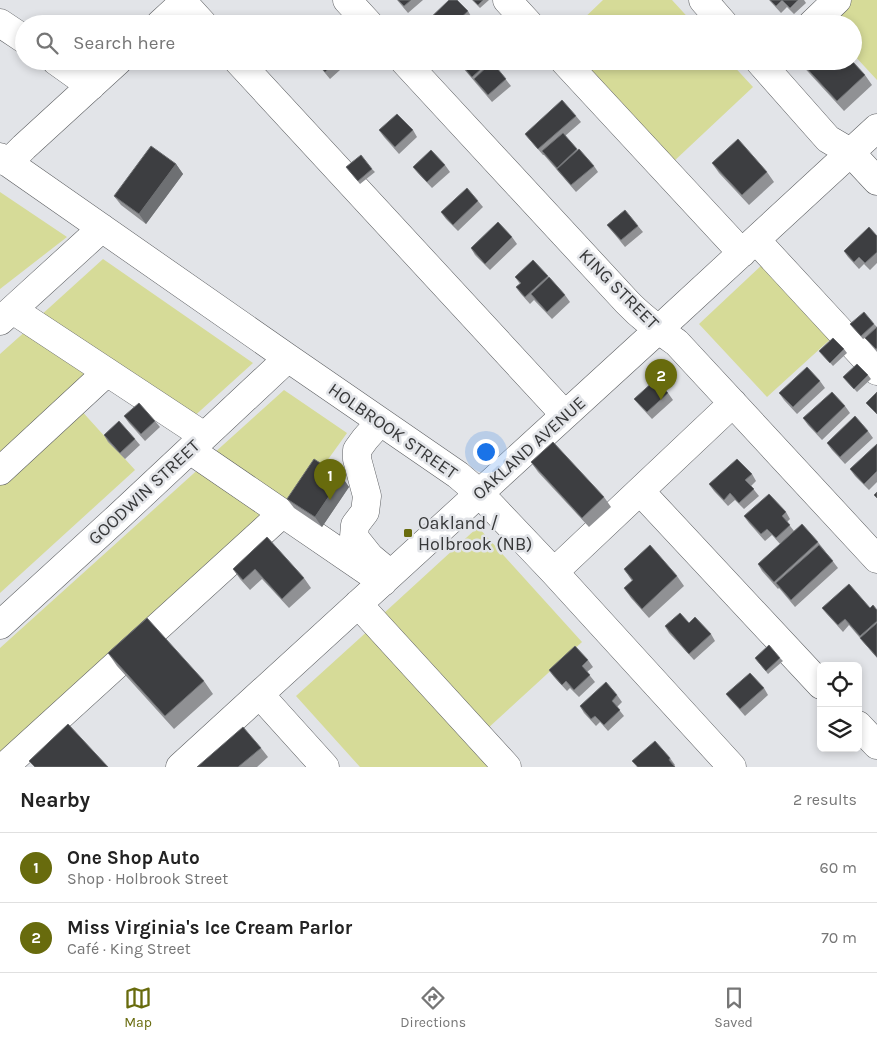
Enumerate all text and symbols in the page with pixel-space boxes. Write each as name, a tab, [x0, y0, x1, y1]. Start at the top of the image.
search box	[15, 15, 862, 70]
icon: search	[33, 29, 61, 57]
text: Search here	[73, 32, 175, 54]
street label: KING STREET	[574, 244, 664, 334]
pin: 2	[645, 359, 677, 400]
street label: HOLBROOK STREET	[324, 378, 462, 484]
street label: OAKLAND AVENUE	[468, 392, 590, 504]
street label: GOODWIN STREET	[84, 435, 204, 549]
your location	[473, 439, 499, 465]
pin: 1	[314, 459, 346, 500]
place label: Oakland / Holbrook (NB)	[418, 512, 532, 555]
marker: Oakland / Holbrook (NB)	[402, 527, 414, 539]
map controls	[817, 662, 862, 752]
button: locate	[817, 662, 862, 707]
button: layers	[817, 707, 862, 752]
text: Nearby	[20, 788, 90, 812]
text: 2 results	[793, 790, 857, 809]
text: One Shop Auto	[67, 847, 200, 869]
text: 1	[33, 858, 39, 877]
text: 60 m	[820, 858, 857, 877]
text: Shop · Holbrook Street	[67, 869, 228, 888]
text: Miss Virginia's Ice Cream Parlor	[67, 917, 352, 939]
text: 2	[31, 928, 41, 947]
text: 70 m	[821, 928, 857, 947]
text: Café · King Street	[67, 939, 191, 958]
tab: Map	[124, 984, 152, 1031]
tab: Directions	[400, 984, 466, 1031]
tab: Saved	[714, 984, 753, 1031]

